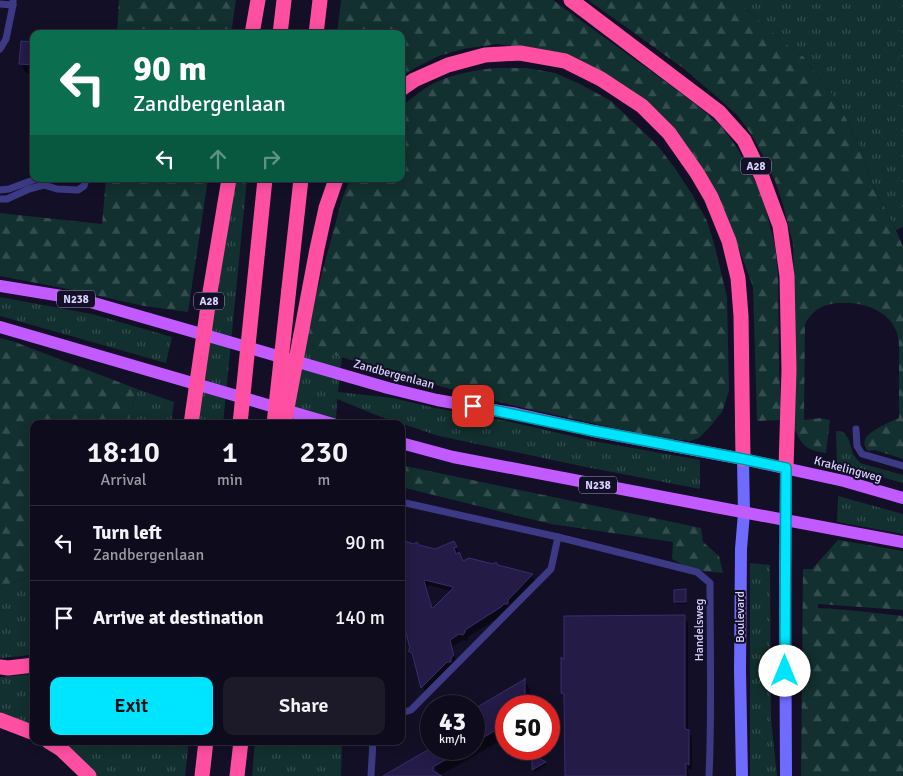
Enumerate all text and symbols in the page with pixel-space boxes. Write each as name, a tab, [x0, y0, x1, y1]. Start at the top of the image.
text: 90 m	[133, 47, 207, 90]
icon: left	[50, 50, 115, 115]
text: Zandbergenlaan	[133, 90, 286, 117]
icon: left	[151, 145, 179, 173]
icon: ahead	[204, 145, 232, 173]
icon: right	[257, 145, 285, 173]
road number: A28	[741, 158, 771, 175]
road number: N238	[57, 290, 95, 308]
road number: A28	[194, 292, 224, 310]
street label: Zandbergenlaan	[352, 356, 436, 393]
pin	[452, 385, 494, 427]
icon: arrive	[459, 392, 487, 420]
text: 18:10	[87, 434, 160, 471]
text: 1	[222, 434, 238, 471]
text: 230	[300, 434, 348, 471]
street label: Krakelingweg	[812, 453, 884, 486]
text: Arrival	[100, 470, 146, 490]
text: min	[217, 470, 243, 490]
text: m	[317, 470, 330, 490]
road number: N238	[579, 476, 617, 494]
text: Turn left	[93, 521, 162, 545]
icon: left	[50, 529, 78, 557]
text: 90 m	[345, 531, 385, 555]
text: Zandbergenlaan	[93, 545, 204, 565]
street label: Boulevard	[733, 591, 748, 643]
street label: Handelsweg	[692, 599, 707, 661]
icon: arrive	[50, 604, 78, 632]
text: Arrive at destination	[93, 606, 264, 630]
text: 140 m	[335, 606, 385, 630]
position arrow	[758, 644, 810, 696]
button: Exit	[50, 677, 213, 735]
button: Share	[223, 677, 385, 735]
speed limit sign: 50	[495, 695, 560, 760]
text: 43	[439, 706, 466, 737]
text: km/h	[439, 732, 466, 747]

